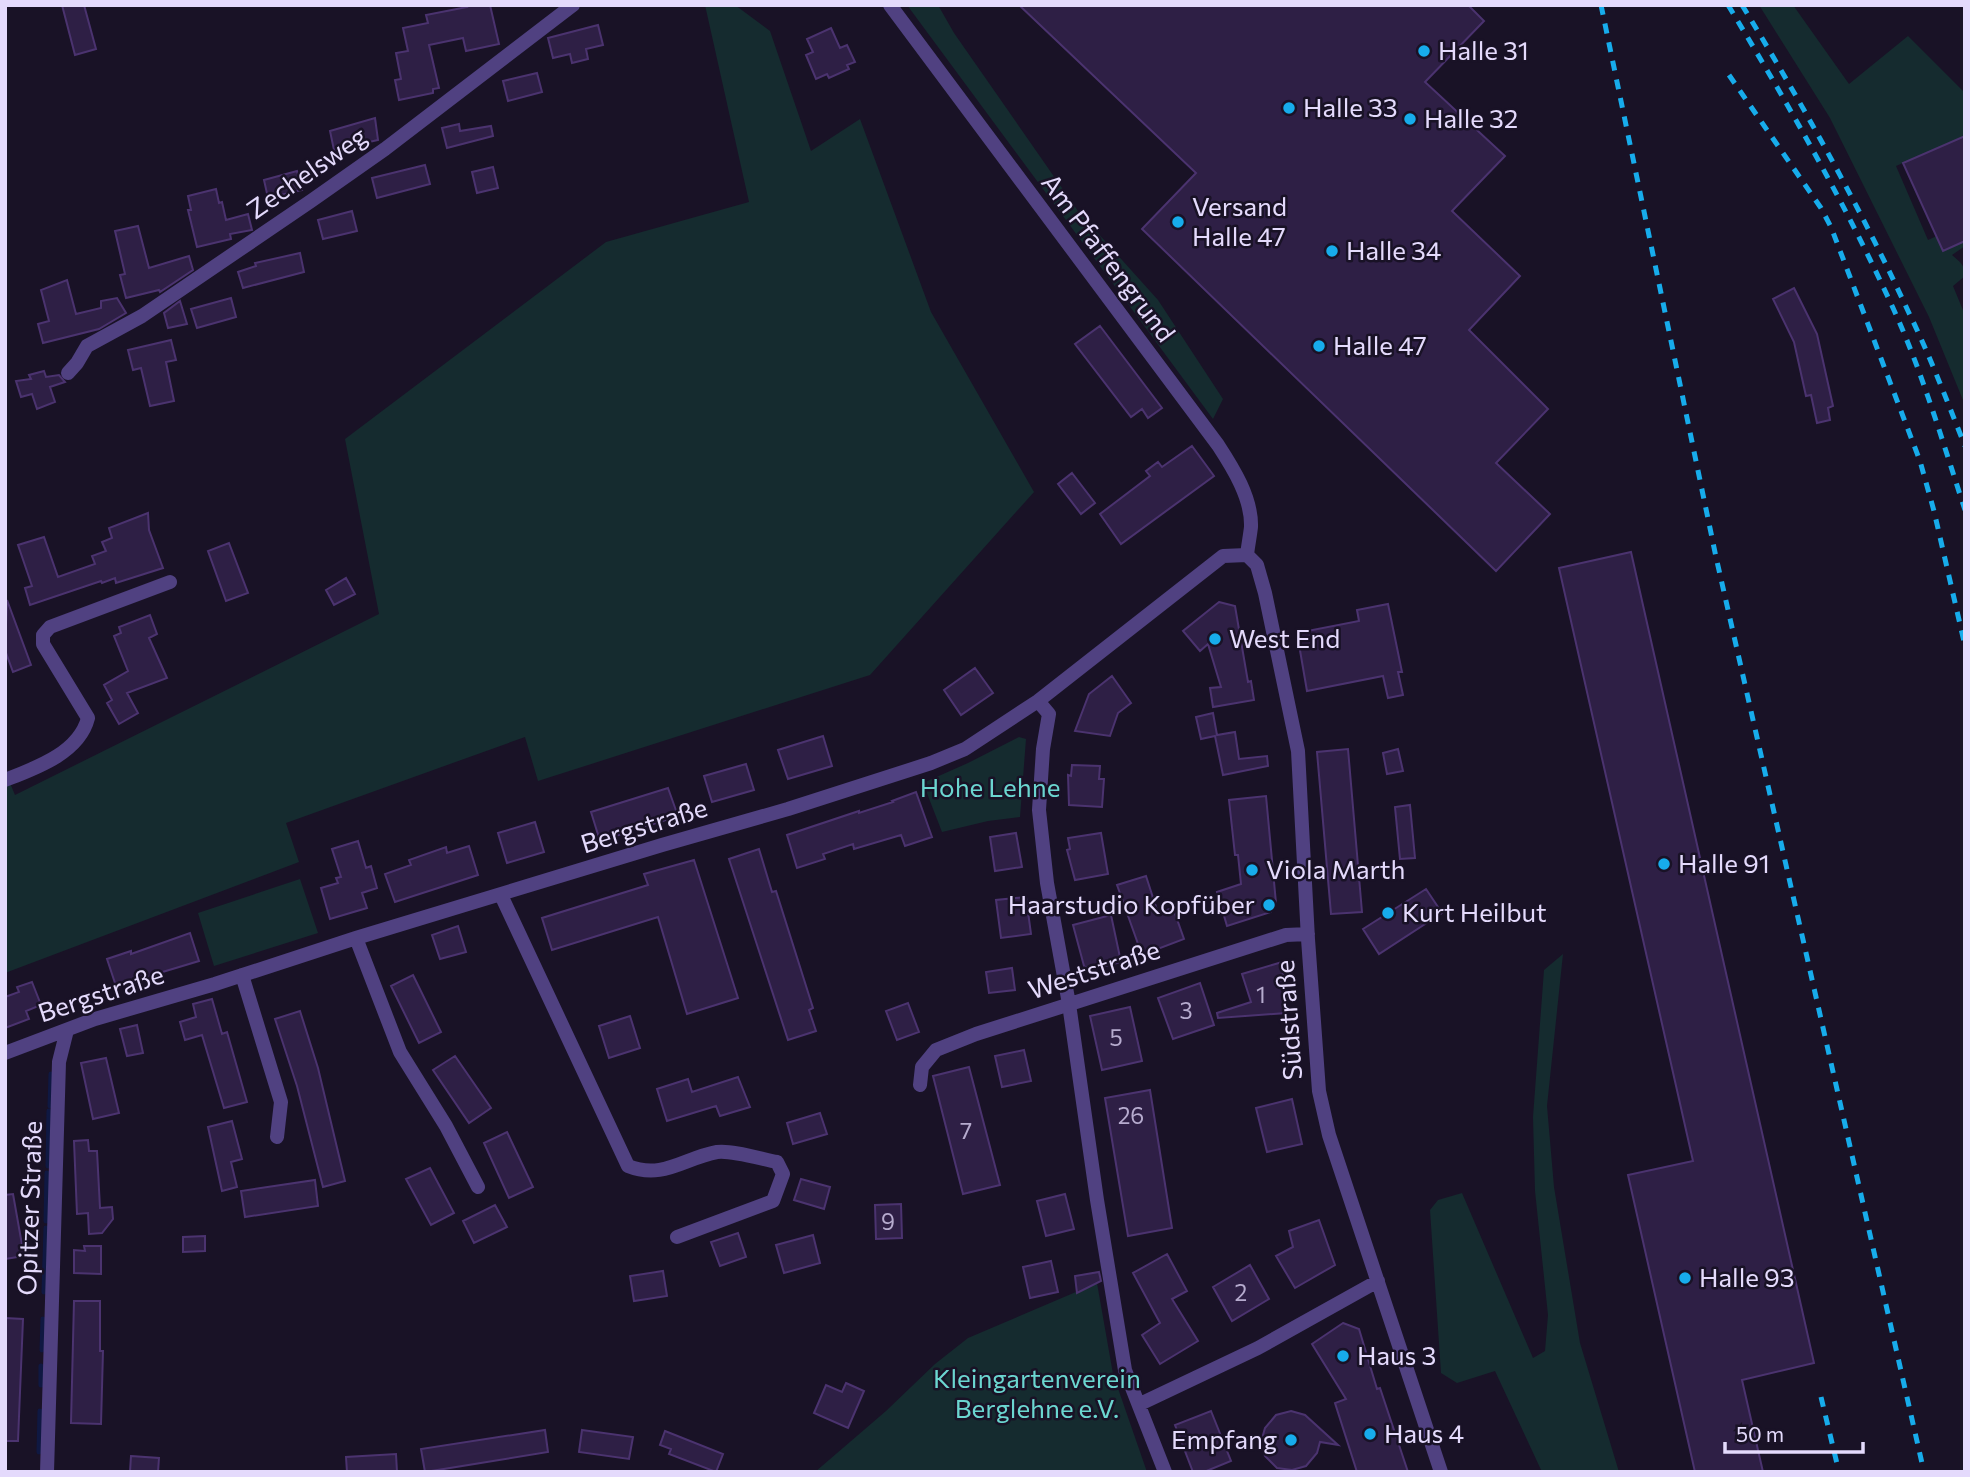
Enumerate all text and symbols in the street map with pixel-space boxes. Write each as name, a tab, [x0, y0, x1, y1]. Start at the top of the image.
place label: Halle 31	[1438, 34, 1529, 65]
marker: Halle 31	[1416, 43, 1432, 59]
place label: Halle 33	[1303, 91, 1398, 122]
marker: Halle 33	[1281, 100, 1297, 116]
place label: Halle 32	[1424, 102, 1518, 133]
marker: Halle 32	[1402, 111, 1418, 127]
street label: Zechelsweg	[240, 119, 372, 224]
street label: Am Pfaffengrund	[1036, 167, 1182, 347]
place label: Versand Halle 47	[1192, 190, 1287, 251]
marker: Versand Halle 47	[1170, 214, 1186, 230]
place label: Halle 34	[1346, 234, 1441, 265]
marker: Halle 34	[1324, 243, 1340, 259]
place label: Halle 47	[1333, 329, 1427, 360]
marker: Halle 47	[1311, 338, 1327, 354]
place label: West End	[1229, 622, 1340, 653]
marker: West End	[1207, 631, 1223, 647]
park label: Hohe Lehne	[920, 771, 1060, 802]
street label: Bergstraße	[577, 791, 711, 858]
place label: Halle 91	[1678, 847, 1770, 878]
place label: Viola Marth	[1266, 853, 1405, 884]
marker: Halle 91	[1656, 856, 1672, 872]
marker: Viola Marth	[1244, 862, 1260, 878]
place label: Haarstudio Kopfüber	[1008, 888, 1255, 919]
place label: Kurt Heilbut	[1402, 896, 1547, 927]
marker: Haarstudio Kopfüber	[1261, 897, 1277, 913]
marker: Kurt Heilbut	[1380, 905, 1396, 921]
street label: Weststraße	[1024, 933, 1163, 1004]
street label: Bergstraße	[34, 958, 167, 1027]
street label: Südstraße	[1268, 959, 1307, 1081]
house number: 1	[1256, 980, 1266, 1008]
house number: 3	[1179, 996, 1193, 1024]
house number: 5	[1109, 1023, 1123, 1051]
house number: 26	[1118, 1101, 1144, 1129]
house number: 7	[960, 1116, 972, 1144]
street label: Opitzer Straße	[10, 1120, 47, 1296]
house number: 9	[881, 1207, 895, 1235]
place label: Halle 93	[1699, 1261, 1795, 1292]
marker: Halle 93	[1677, 1270, 1693, 1286]
house number: 2	[1235, 1278, 1247, 1306]
place label: Haus 3	[1357, 1339, 1436, 1370]
marker: Haus 3	[1335, 1348, 1351, 1364]
park label: Kleingartenverein Berglehne e.V.	[933, 1362, 1141, 1423]
scale bar	[1725, 1410, 1863, 1454]
place label: Haus 4	[1384, 1417, 1464, 1448]
text: 50 m	[1736, 1421, 1784, 1446]
place label: Empfang	[1171, 1423, 1277, 1454]
marker: Haus 4	[1362, 1426, 1378, 1442]
marker: Empfang	[1283, 1432, 1299, 1448]

